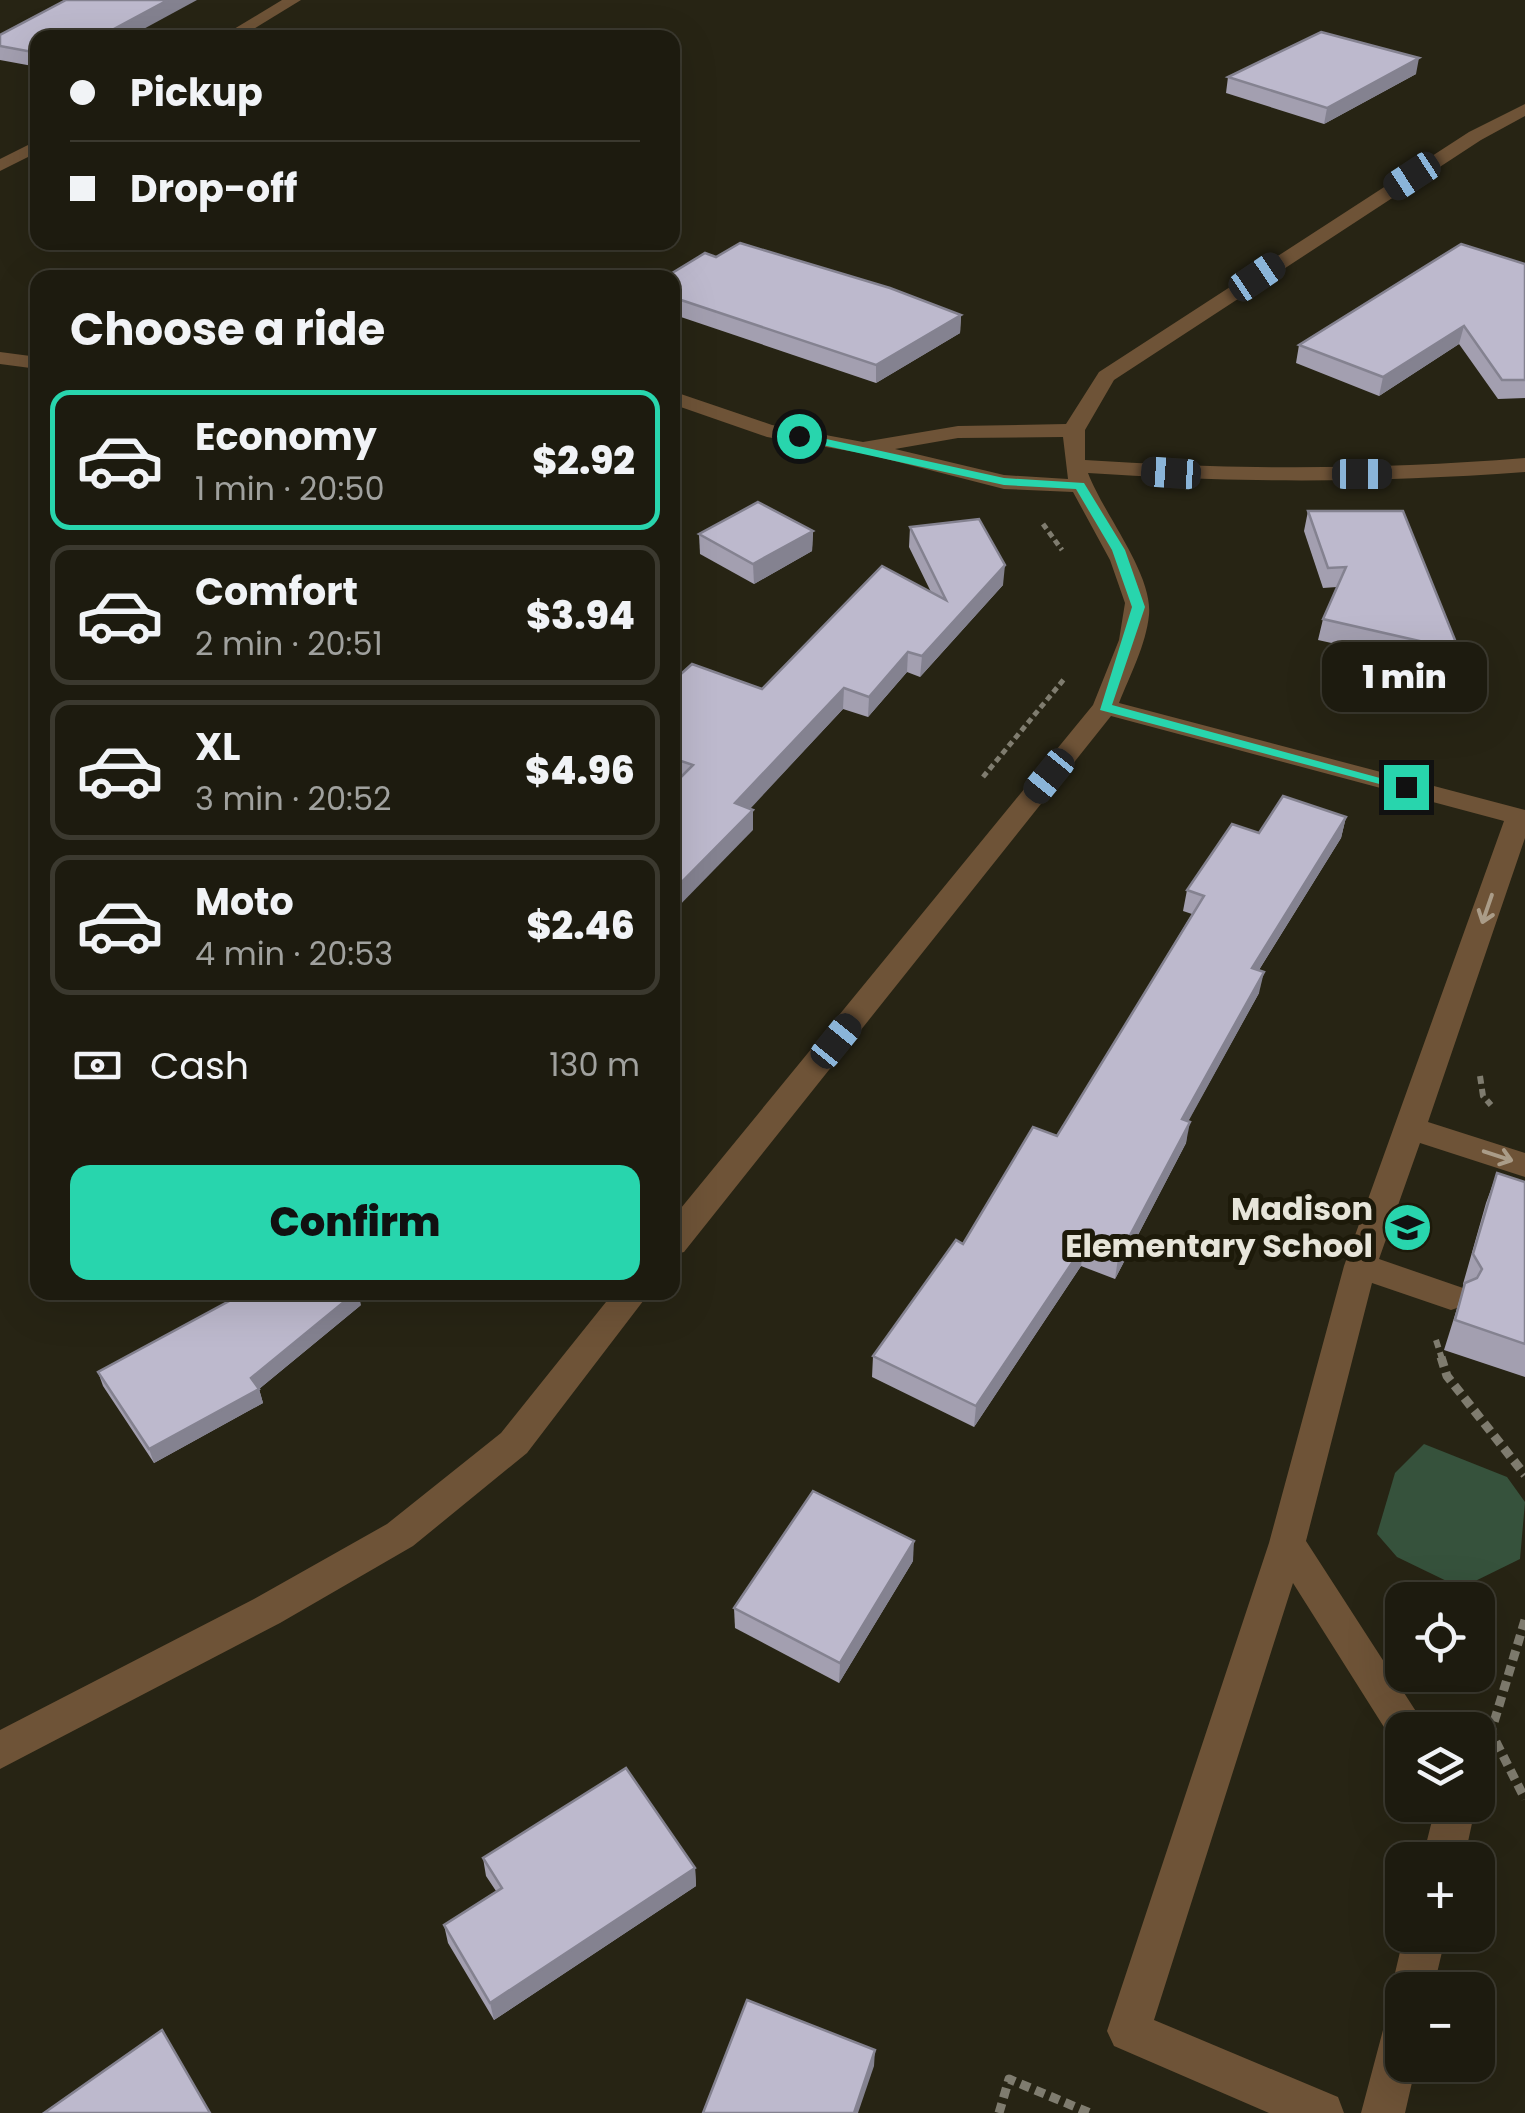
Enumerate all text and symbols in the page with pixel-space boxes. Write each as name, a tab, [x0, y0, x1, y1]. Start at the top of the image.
text: Pickup	[130, 66, 263, 119]
car	[1379, 147, 1445, 205]
text: Drop-off	[130, 162, 298, 215]
car	[1224, 248, 1290, 306]
text: Choose a ride	[70, 298, 385, 361]
text: Economy	[195, 410, 377, 463]
route start	[777, 414, 822, 459]
icon: car	[75, 415, 165, 505]
text: $2.92	[532, 434, 635, 487]
car	[1140, 456, 1202, 490]
car	[1332, 459, 1392, 489]
text: 1 min · 20:50	[195, 466, 384, 511]
text: Comfort	[195, 565, 358, 618]
icon: car	[75, 570, 165, 660]
text: $3.94	[526, 589, 635, 642]
text: 2 min · 20:51	[195, 621, 383, 666]
callout: 1 min	[1324, 642, 1488, 712]
text: 1 min	[1362, 654, 1447, 699]
text: XL	[195, 720, 240, 773]
icon: car	[75, 725, 165, 815]
car	[1018, 743, 1080, 809]
text: $4.96	[525, 744, 635, 797]
route end	[1384, 765, 1429, 810]
text: 3 min · 20:52	[195, 776, 391, 821]
text: Moto	[195, 875, 294, 928]
icon: car	[75, 880, 165, 970]
one-way arrow	[1477, 892, 1495, 923]
text: $2.46	[526, 899, 635, 952]
text: 4 min · 20:53	[195, 931, 393, 976]
car	[805, 1008, 867, 1074]
icon: cash	[70, 1038, 125, 1093]
text: Cash	[150, 1039, 249, 1092]
text: 130 m	[549, 1042, 640, 1087]
one-way arrow	[1481, 1148, 1513, 1166]
button: Confirm	[70, 1165, 640, 1280]
place label: Madison Elementary School	[1065, 1186, 1373, 1268]
school or university icon: Madison Elementary School	[1382, 1201, 1434, 1253]
map controls	[1385, 1582, 1495, 2082]
button: locate	[1385, 1582, 1495, 1692]
button: layers	[1385, 1712, 1495, 1822]
button: +	[1385, 1842, 1495, 1952]
button: −	[1385, 1972, 1495, 2082]

